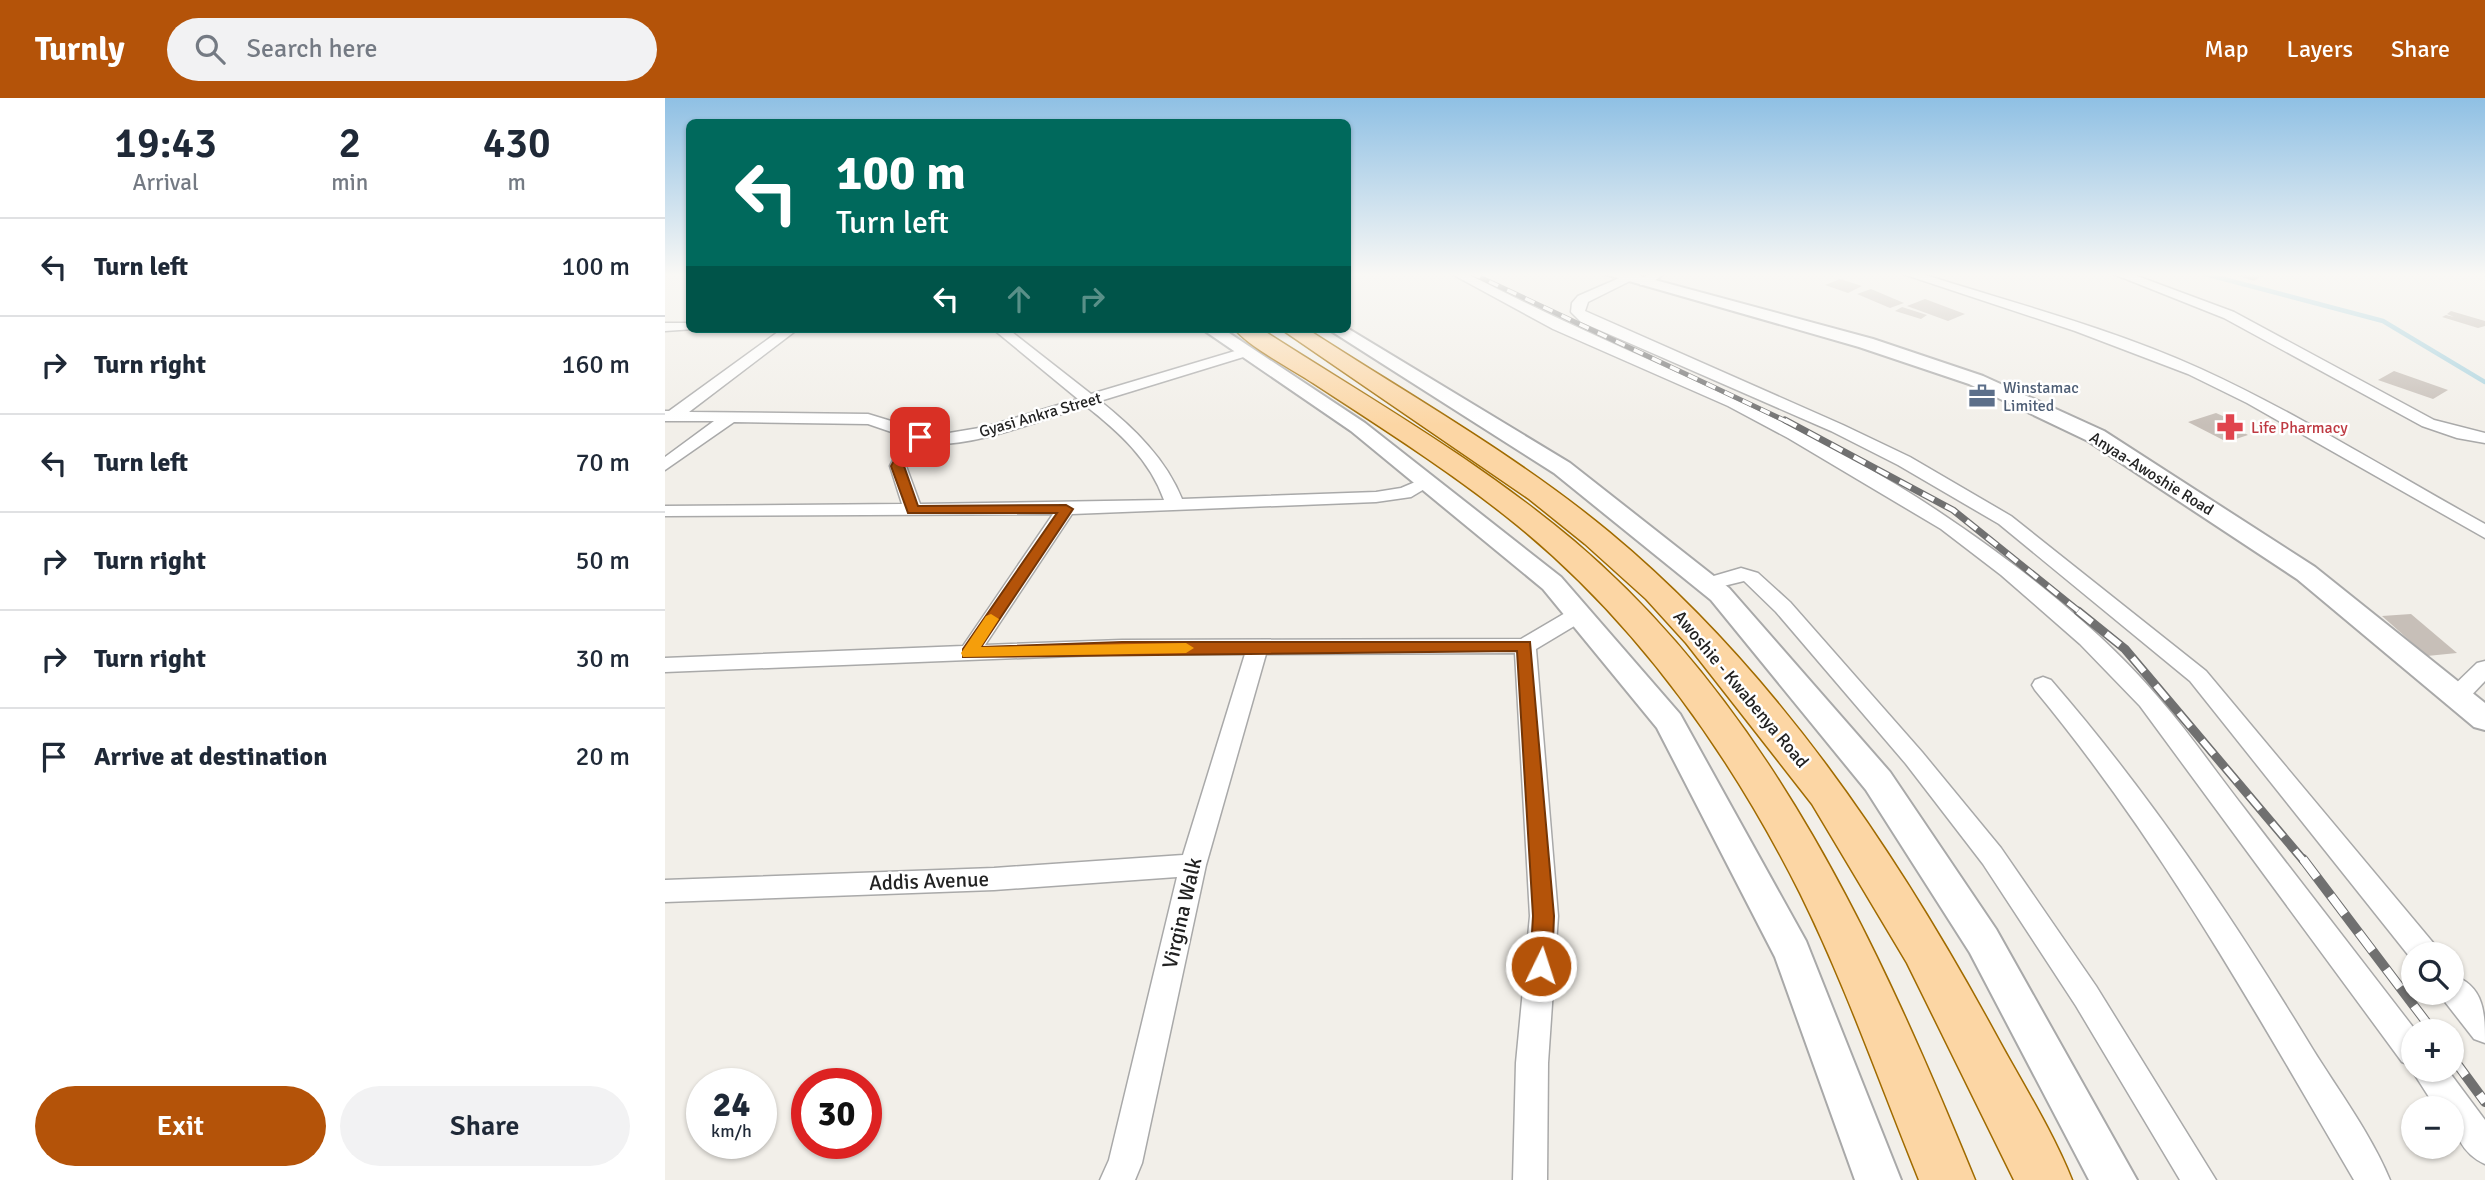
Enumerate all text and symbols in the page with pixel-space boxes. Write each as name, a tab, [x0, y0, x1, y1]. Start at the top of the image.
search box	[167, 18, 657, 81]
text: Turnly	[35, 29, 125, 70]
icon: search	[191, 30, 229, 68]
text: Search here	[247, 33, 378, 65]
text: Map	[2204, 34, 2249, 64]
text: Layers	[2287, 34, 2353, 64]
text: Share	[2391, 34, 2450, 64]
text: 19:43	[114, 118, 217, 169]
text: 2	[338, 118, 361, 169]
text: 430	[483, 118, 551, 169]
text: 100 m	[836, 143, 966, 203]
icon: left	[721, 147, 812, 238]
text: Arrival	[132, 168, 199, 197]
text: min	[331, 168, 368, 197]
text: m	[507, 168, 526, 197]
text: Turn left	[836, 203, 949, 242]
icon: left	[35, 248, 73, 286]
text: Turn left	[94, 251, 188, 283]
text: 100 m	[561, 251, 630, 283]
icon: left	[927, 280, 965, 318]
icon: ahead	[1000, 280, 1038, 318]
icon: right	[1073, 280, 1111, 318]
icon: right	[35, 346, 73, 384]
text: Turn right	[94, 349, 206, 381]
text: 160 m	[561, 349, 630, 381]
place label: Winstamac Limited	[2003, 378, 2079, 416]
office icon: Winstamac Limited	[1967, 381, 1997, 411]
street label: Gyasi Ankra Street	[977, 388, 1104, 442]
pin	[890, 407, 950, 467]
pharmacy icon: Life Pharmacy	[2215, 412, 2245, 442]
icon: arrive	[901, 418, 939, 456]
place label: Life Pharmacy	[2251, 418, 2348, 438]
street label: Anyaa-Awoshie Road	[2086, 428, 2217, 520]
icon: left	[35, 444, 73, 482]
text: Turn left	[94, 447, 188, 479]
text: 70 m	[575, 447, 630, 479]
icon: right	[35, 542, 73, 580]
text: Turn right	[94, 545, 206, 577]
text: 50 m	[575, 545, 630, 577]
street label: Awoshie - Kwabenya Road	[1669, 606, 1813, 772]
icon: right	[35, 640, 73, 678]
text: Turn right	[94, 643, 206, 675]
text: 30 m	[575, 643, 630, 675]
icon: arrive	[35, 738, 73, 776]
text: Arrive at destination	[94, 741, 327, 773]
text: 20 m	[575, 741, 630, 773]
street label: Virgina Walk	[1157, 855, 1207, 971]
street label: Addis Avenue	[869, 866, 989, 896]
position arrow	[1504, 929, 1578, 1003]
map controls	[2401, 942, 2464, 1159]
button: search	[2401, 942, 2464, 1005]
button: +	[2401, 1019, 2464, 1082]
speed limit sign: 30	[791, 1068, 882, 1159]
text: 24	[713, 1083, 750, 1126]
button: Exit	[35, 1086, 326, 1166]
button: Share	[340, 1086, 630, 1166]
button: −	[2401, 1096, 2464, 1159]
text: km/h	[711, 1120, 752, 1142]

